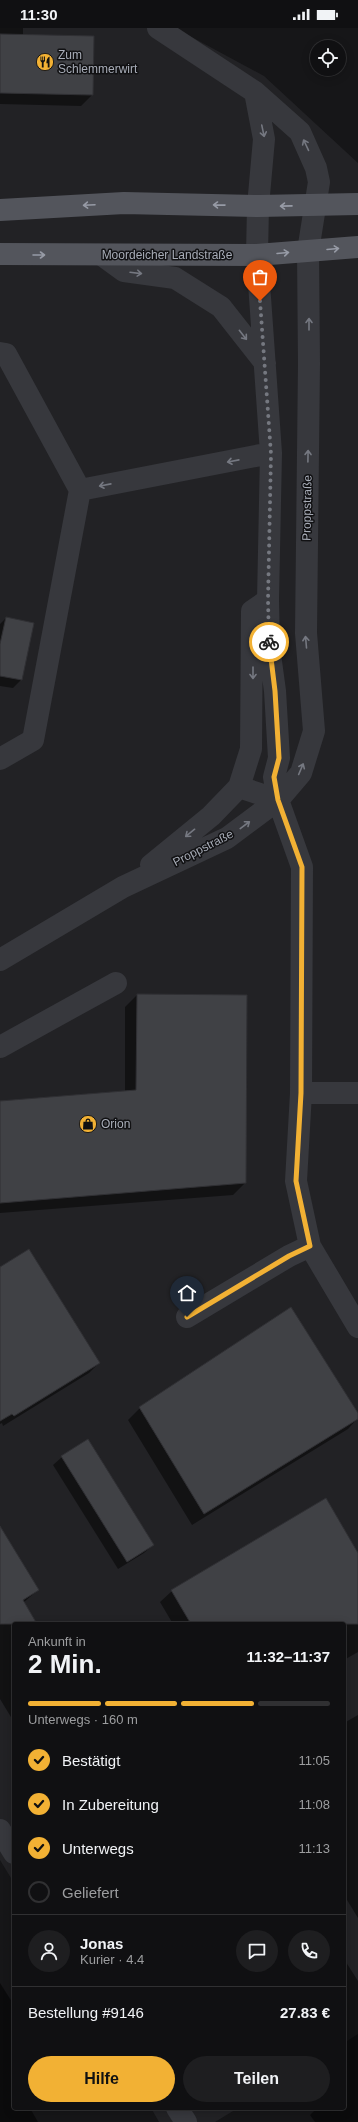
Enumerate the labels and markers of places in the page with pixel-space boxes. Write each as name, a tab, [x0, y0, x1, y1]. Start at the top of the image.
place label: Zum Schlemmerwirt	[58, 48, 138, 76]
restaurant icon: Zum Schlemmerwirt	[35, 52, 55, 72]
pin	[243, 260, 277, 301]
shop icon: Orion	[78, 1114, 98, 1134]
place label: Orion	[101, 1117, 130, 1131]
pin	[170, 1276, 204, 1317]

